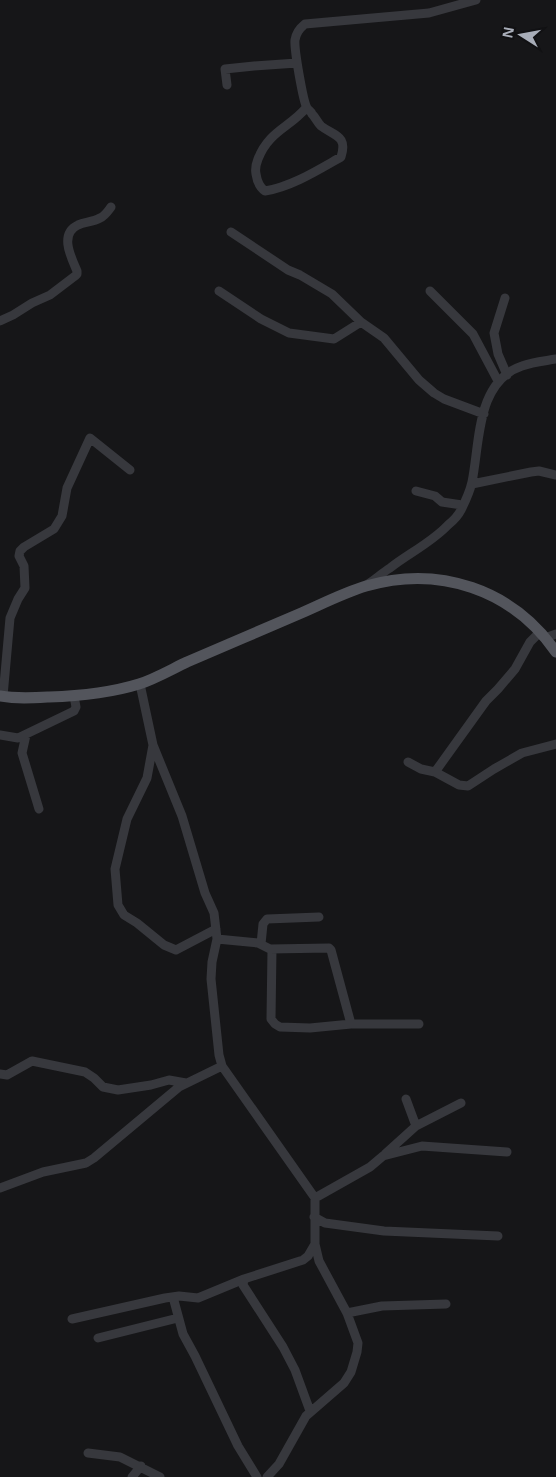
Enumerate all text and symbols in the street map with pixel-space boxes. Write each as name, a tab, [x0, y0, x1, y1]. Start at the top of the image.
north arrow	[496, 10, 546, 60]
text: N	[497, 25, 518, 40]

